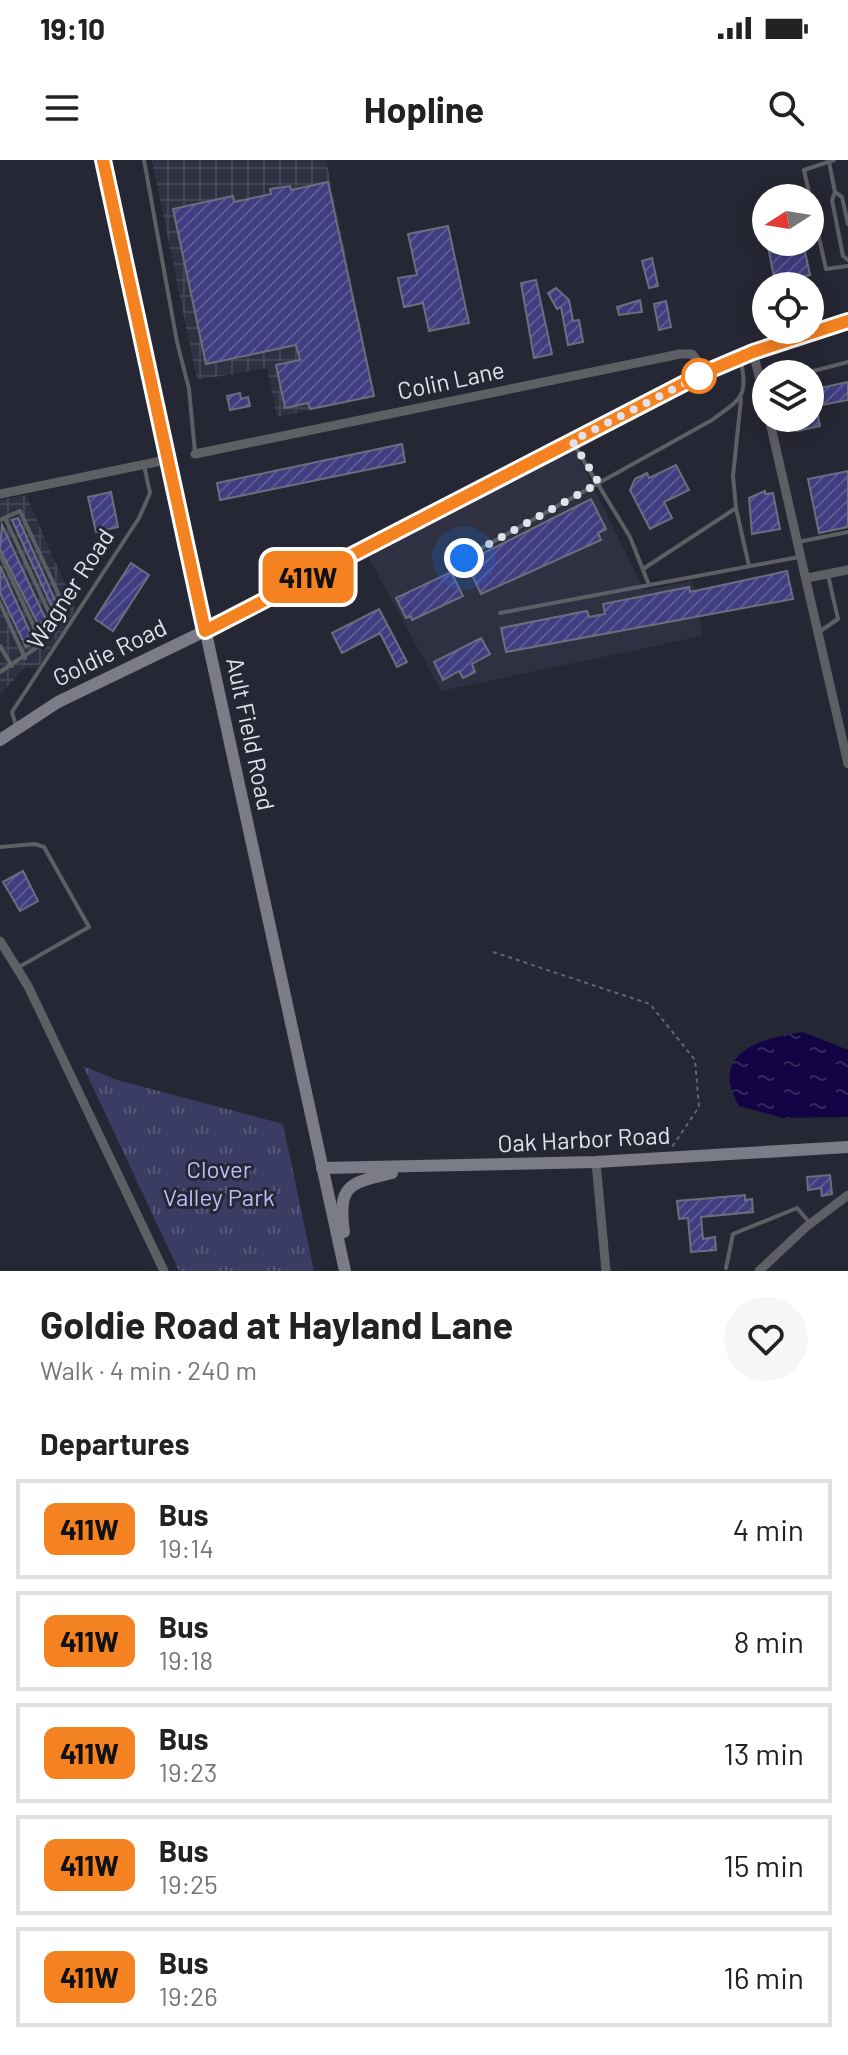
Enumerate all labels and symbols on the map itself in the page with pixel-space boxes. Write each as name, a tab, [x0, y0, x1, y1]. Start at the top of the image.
north arrow	[752, 184, 824, 256]
street label: Colin Lane	[395, 354, 507, 405]
unlabelled marker	[682, 359, 716, 393]
street label: Wagner Road	[20, 523, 119, 654]
your location	[444, 538, 484, 578]
line badge: 411W	[252, 551, 364, 603]
street label: Goldie Road	[48, 612, 171, 692]
street label: Ault Field Road	[221, 655, 282, 813]
street label: Oak Harbor Road	[497, 1119, 671, 1158]
park label: Clover Valley Park	[163, 1154, 275, 1211]

